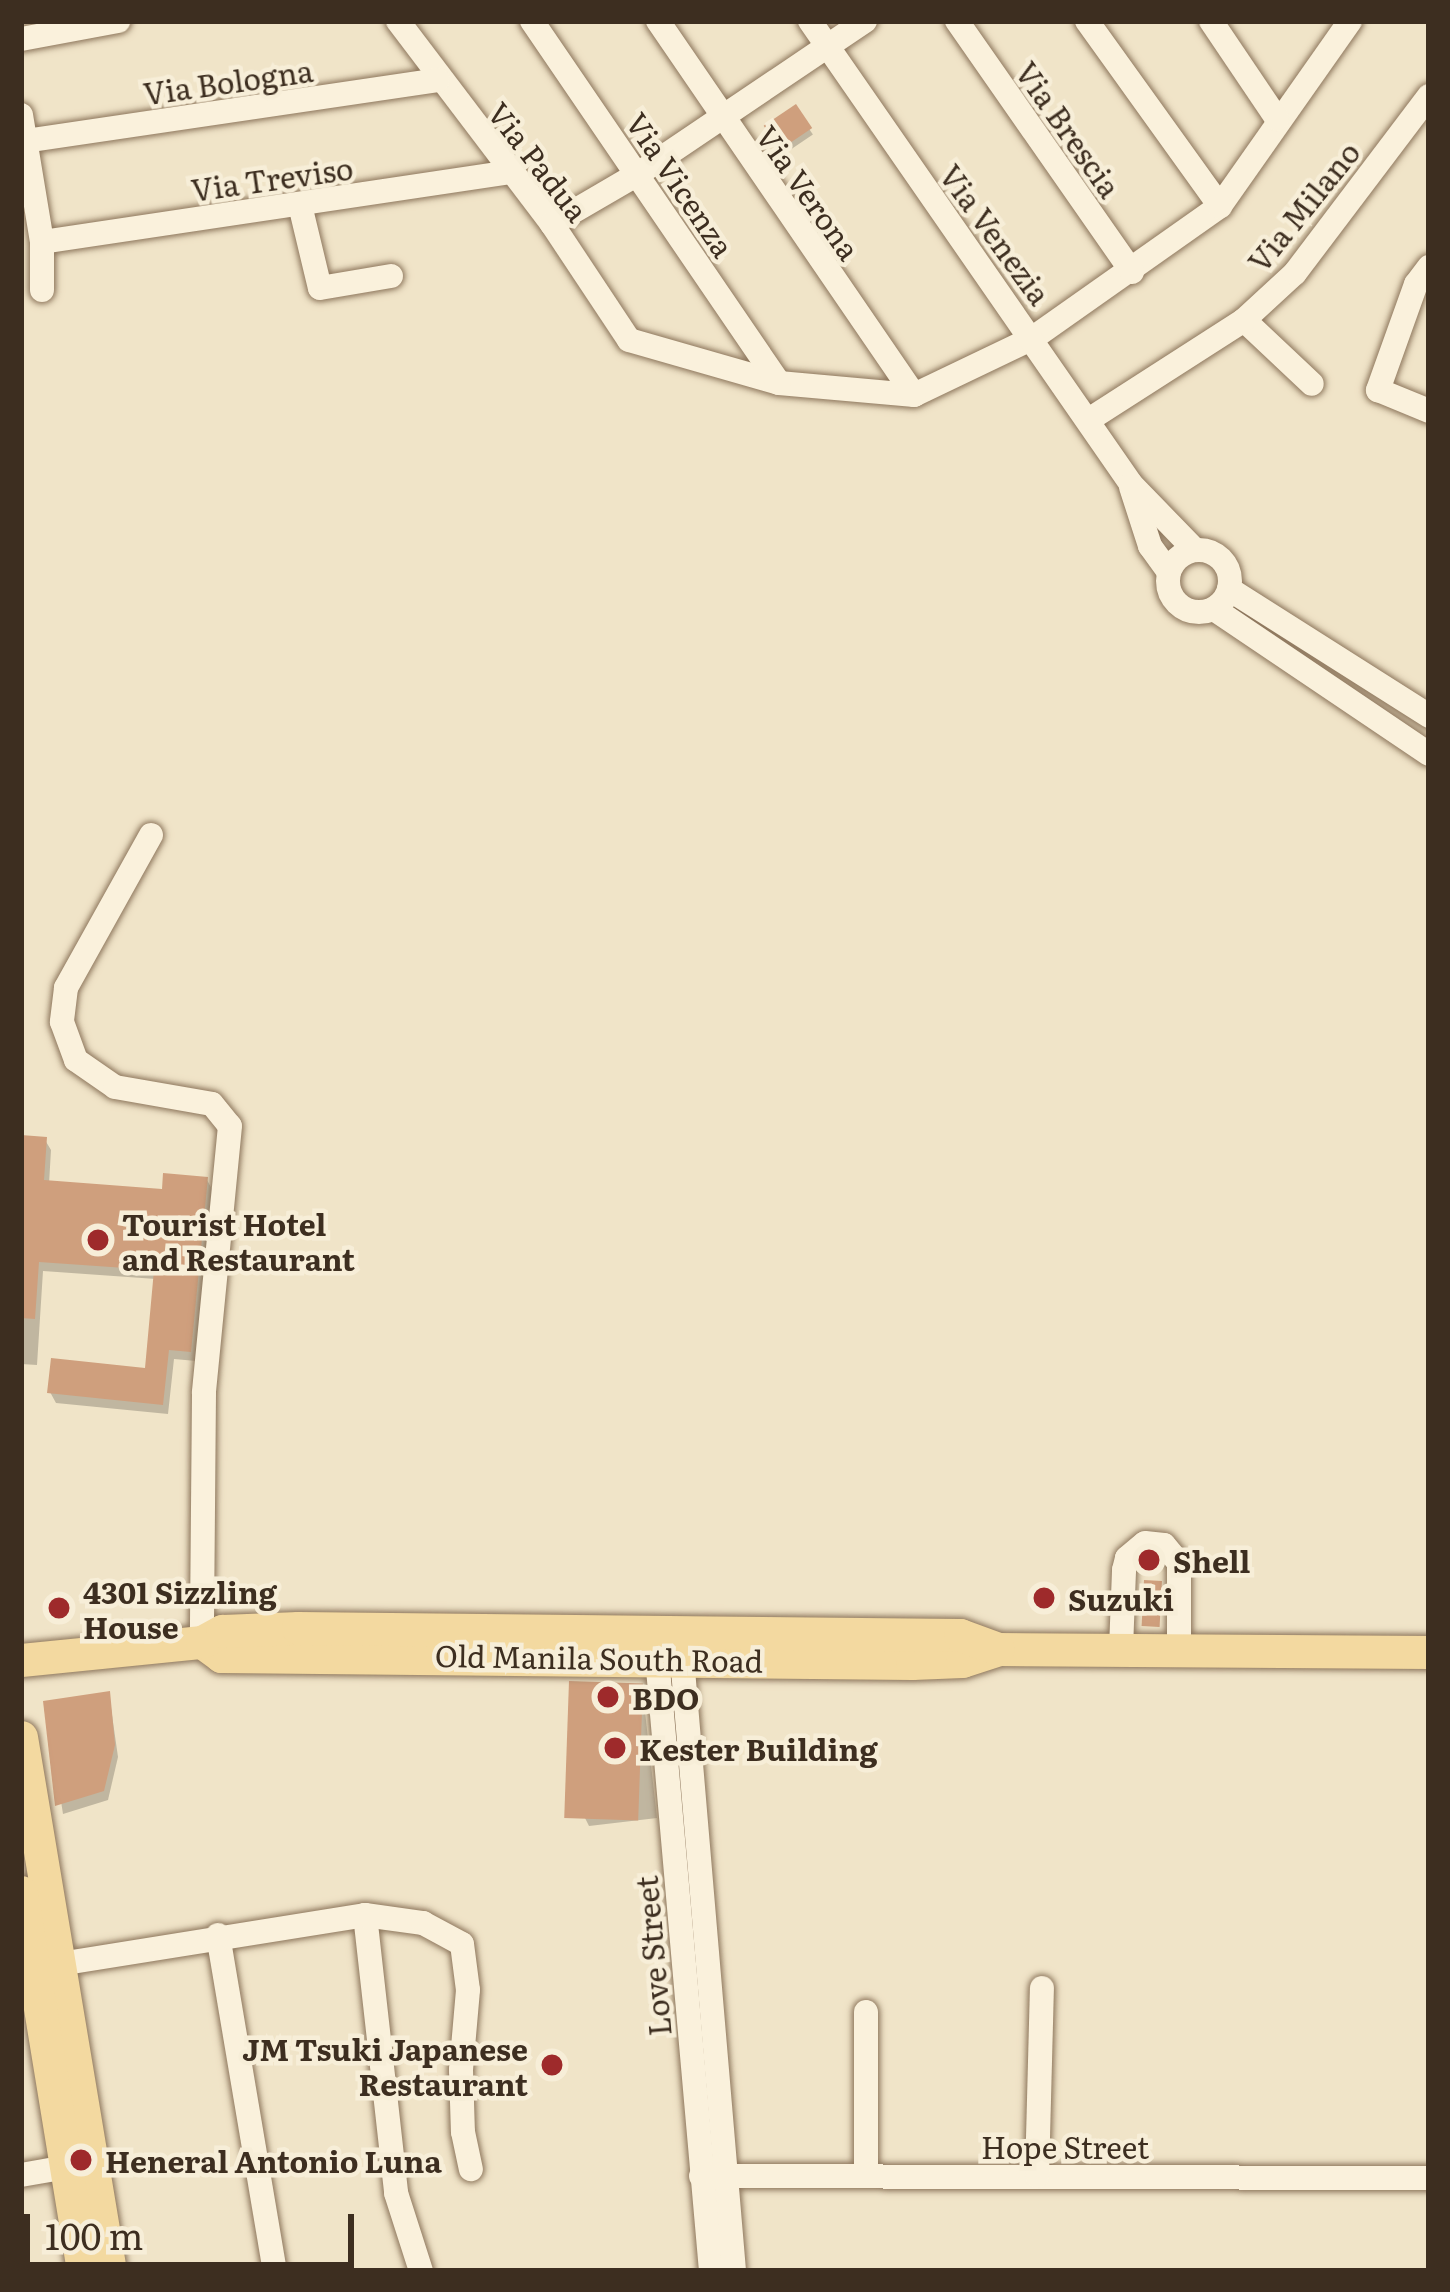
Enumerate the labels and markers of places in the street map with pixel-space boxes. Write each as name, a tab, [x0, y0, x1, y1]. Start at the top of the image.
place label: Tourist Hotel and Restaurant	[122, 1205, 355, 1276]
marker: Tourist Hotel and Restaurant	[85, 1227, 111, 1253]
place label: Shell	[1173, 1542, 1250, 1578]
marker: Shell	[1136, 1547, 1162, 1573]
place label: 4301 Sizzling House	[83, 1573, 277, 1644]
place label: Suzuki	[1068, 1580, 1174, 1616]
marker: Suzuki	[1031, 1585, 1057, 1611]
marker: 4301 Sizzling House	[46, 1595, 72, 1621]
place label: BDO	[632, 1679, 699, 1715]
marker: BDO	[595, 1684, 621, 1710]
place label: Kester Building	[639, 1730, 878, 1766]
marker: Kester Building	[602, 1735, 628, 1761]
place label: JM Tsuki Japanese Restaurant	[242, 2030, 528, 2100]
marker: JM Tsuki Japanese Restaurant	[539, 2052, 565, 2078]
place label: Heneral Antonio Luna	[105, 2142, 442, 2178]
marker: Heneral Antonio Luna	[68, 2147, 94, 2173]

